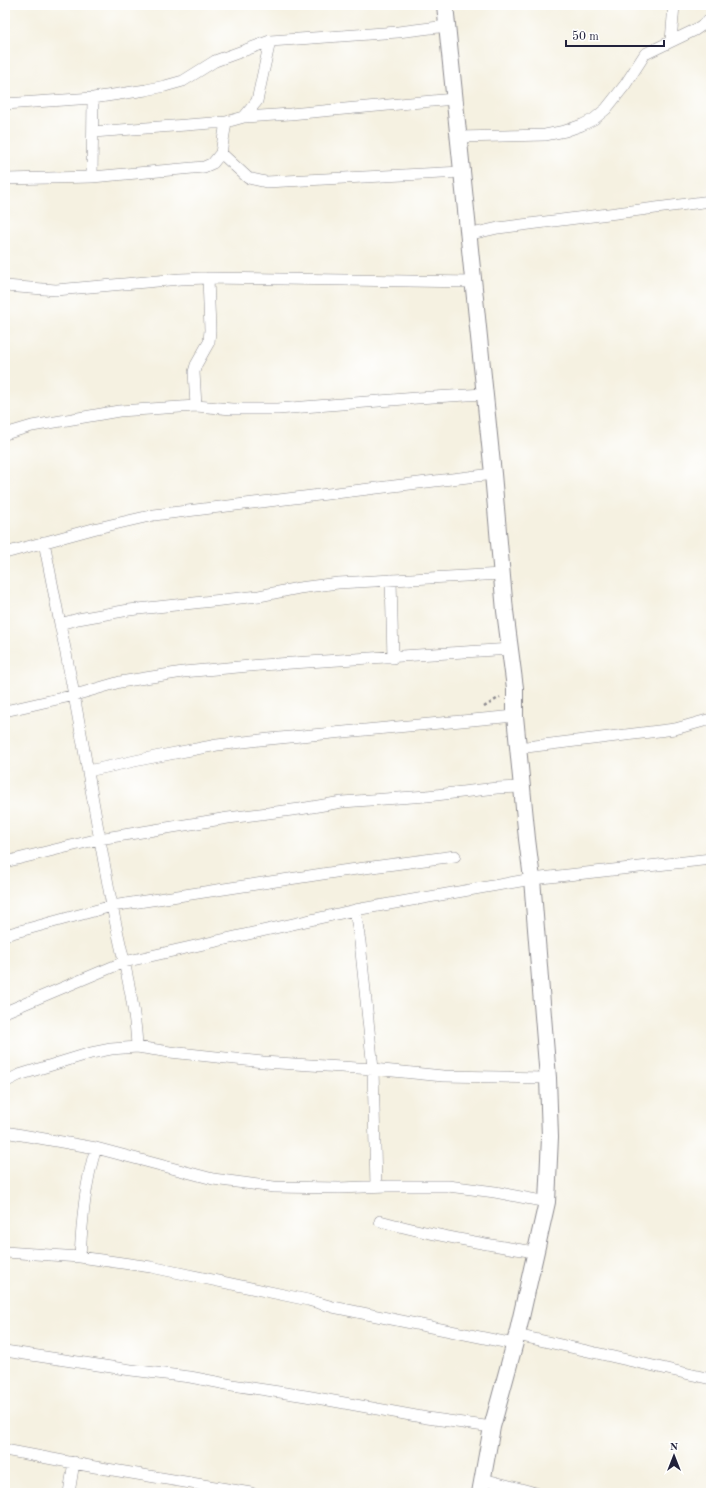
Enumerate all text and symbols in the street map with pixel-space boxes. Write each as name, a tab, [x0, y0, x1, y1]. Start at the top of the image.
scale bar	[566, 22, 664, 48]
text: 50 m	[572, 30, 599, 43]
north arrow	[654, 1436, 694, 1476]
text: N	[670, 1442, 679, 1453]

